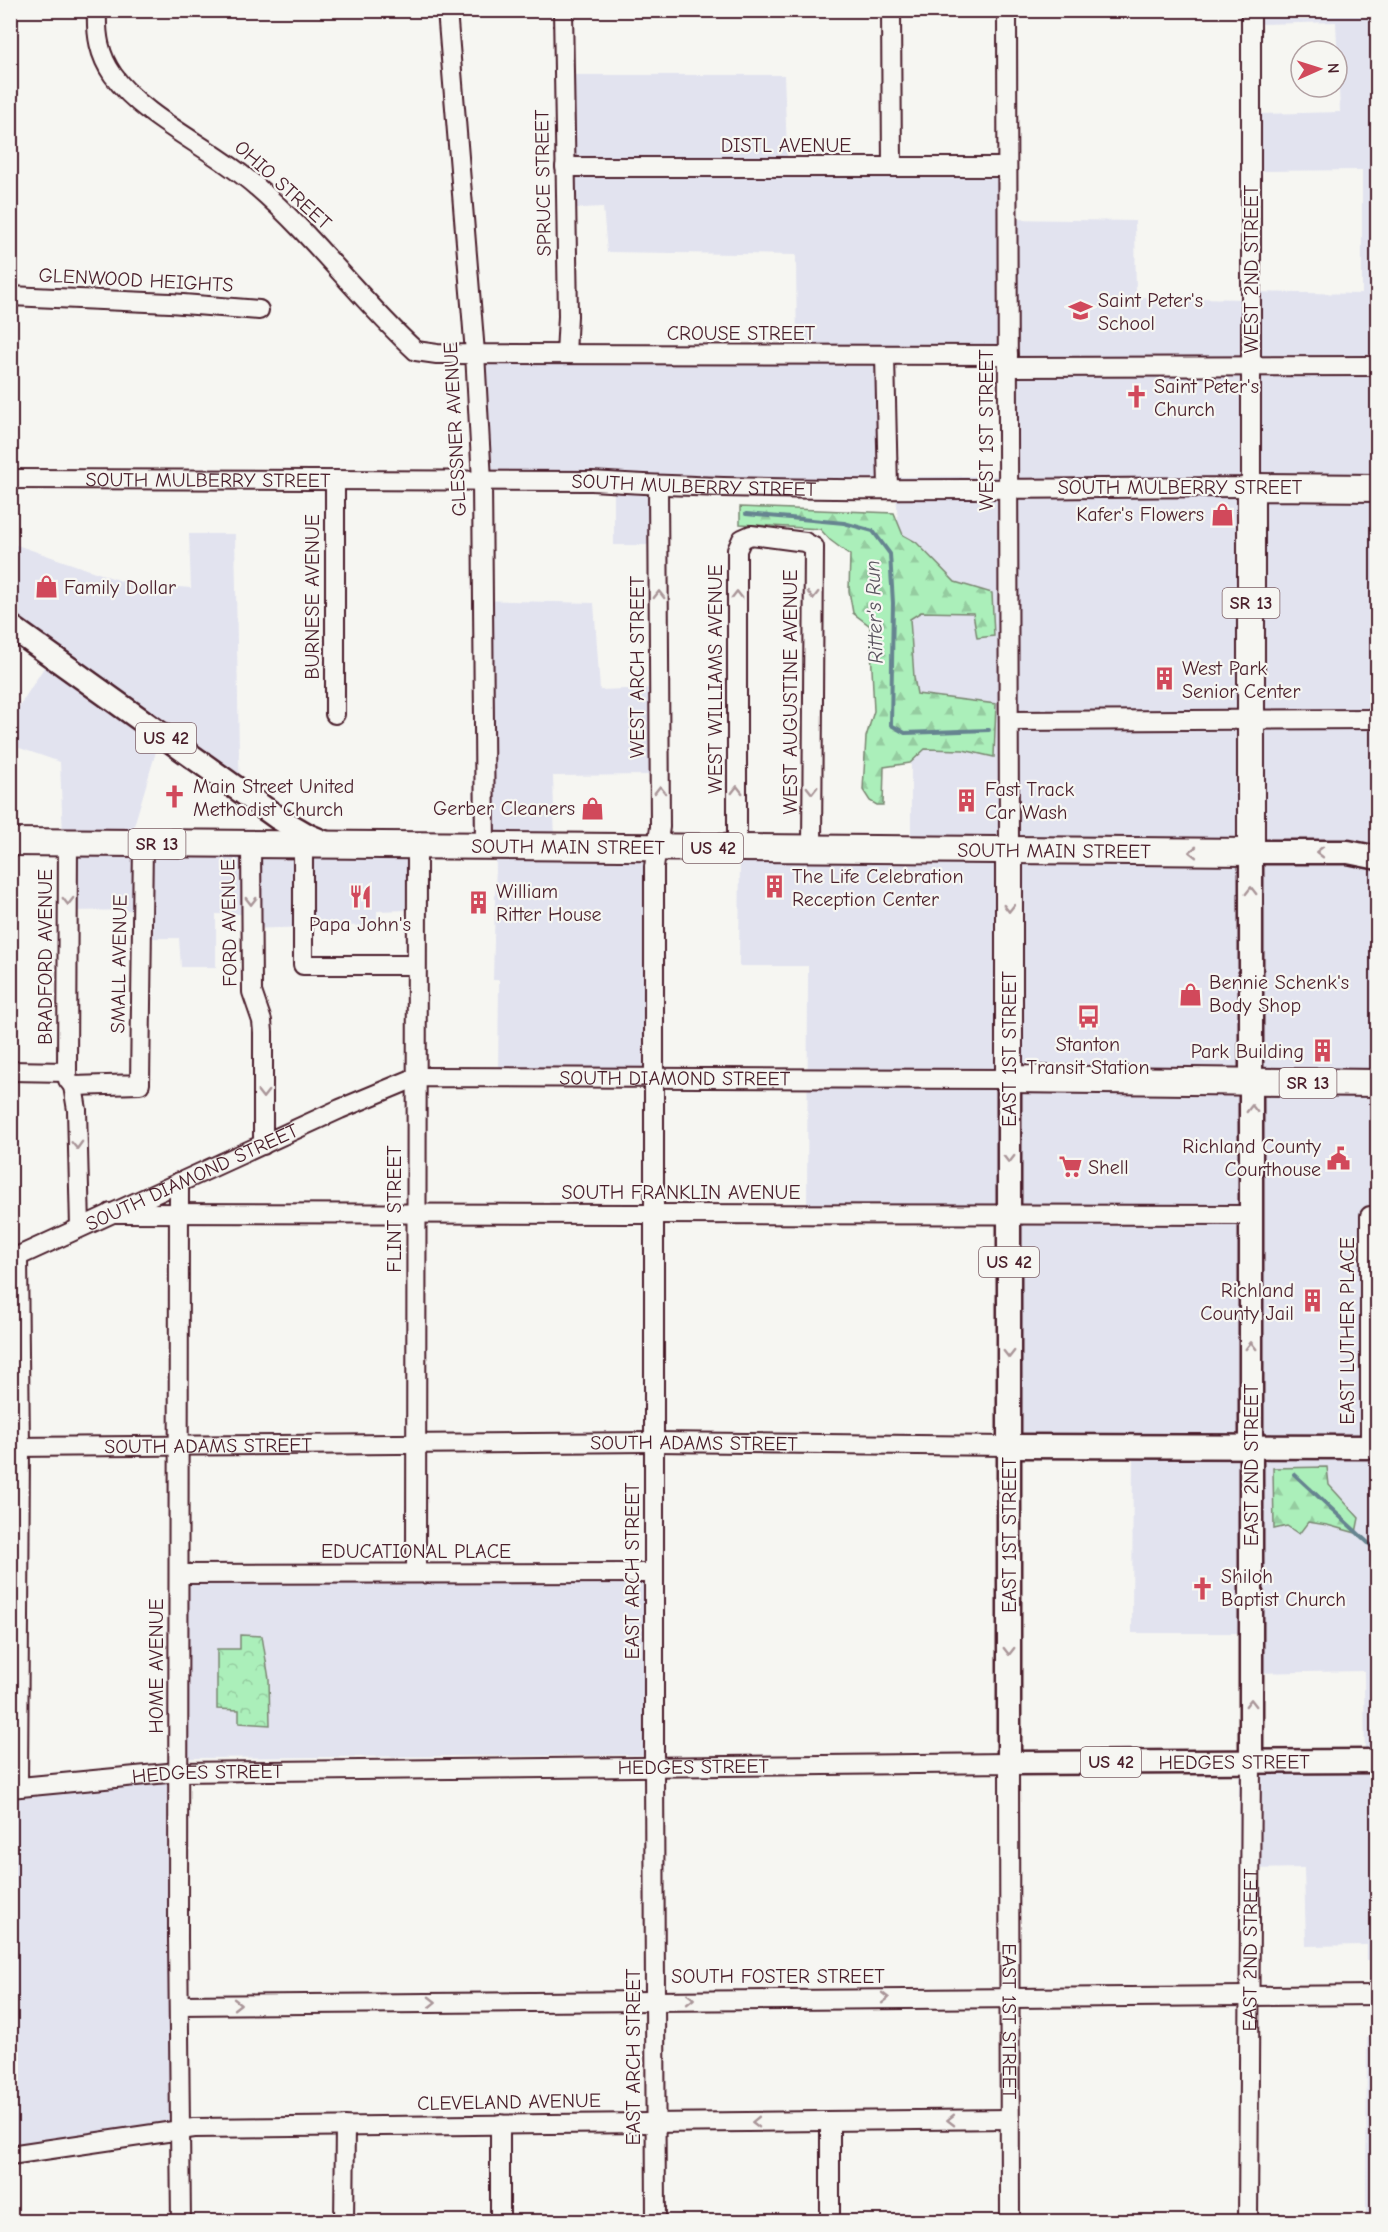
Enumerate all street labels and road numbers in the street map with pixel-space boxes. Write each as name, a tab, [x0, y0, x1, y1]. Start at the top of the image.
street label: SPRUCE STREET	[530, 109, 556, 257]
street label: DISTL AVENUE	[721, 134, 851, 157]
street label: OHIO STREET	[230, 136, 336, 235]
street label: WEST 2ND STREET	[1240, 184, 1263, 353]
street label: GLENWOOD HEIGHTS	[38, 263, 234, 297]
street label: CROUSE STREET	[667, 322, 816, 345]
street label: GLESSNER AVENUE	[439, 341, 471, 517]
street label: WEST 1ST STREET	[975, 349, 998, 511]
street label: SOUTH MULBERRY STREET	[86, 468, 331, 492]
street label: SOUTH MULBERRY STREET	[572, 469, 817, 500]
street label: SOUTH MULBERRY STREET	[1058, 476, 1303, 499]
street label: BURNESE AVENUE	[301, 514, 324, 680]
street label: WEST WILLIAMS AVENUE	[704, 564, 727, 794]
street label: WEST AUGUSTINE AVENUE	[779, 570, 802, 814]
street label: WEST ARCH STREET	[626, 575, 649, 758]
road number: SR 13	[1222, 588, 1280, 618]
road number: US 42	[136, 723, 196, 753]
road number: SR 13	[128, 829, 186, 859]
road number: US 42	[683, 833, 743, 863]
street label: SOUTH MAIN STREET	[471, 834, 665, 859]
street label: SOUTH MAIN STREET	[957, 838, 1151, 863]
street label: FORD AVENUE	[216, 859, 242, 987]
street label: BRADFORD AVENUE	[34, 869, 57, 1045]
street label: SMALL AVENUE	[106, 894, 132, 1034]
street label: EAST 1ST STREET	[998, 971, 1021, 1127]
street label: SOUTH DIAMOND STREET	[559, 1066, 791, 1090]
road number: SR 13	[1280, 1068, 1336, 1098]
street label: SOUTH DIAMOND STREET	[82, 1118, 302, 1235]
street label: FLINT STREET	[383, 1145, 406, 1273]
street label: SOUTH FRANKLIN AVENUE	[562, 1181, 801, 1204]
street label: EAST LUTHER PLACE	[1336, 1237, 1359, 1425]
road number: US 42	[979, 1247, 1039, 1277]
street label: EAST 2ND STREET	[1240, 1383, 1263, 1546]
street label: SOUTH ADAMS STREET	[590, 1430, 798, 1455]
street label: SOUTH ADAMS STREET	[104, 1433, 312, 1458]
street label: EAST 1ST STREET	[998, 1457, 1021, 1613]
street label: EAST ARCH STREET	[621, 1482, 644, 1659]
street label: EDUCATIONAL PLACE	[321, 1540, 511, 1563]
street label: HOME AVENUE	[145, 1598, 168, 1734]
road number: US 42	[1081, 1747, 1141, 1777]
street label: HEDGES STREET	[1158, 1750, 1310, 1774]
street label: HEDGES STREET	[617, 1754, 770, 1779]
street label: HEDGES STREET	[131, 1759, 284, 1788]
street label: EAST 2ND STREET	[1238, 1868, 1262, 2031]
street label: EAST 1ST STREET	[998, 1943, 1021, 2100]
street label: SOUTH FOSTER STREET	[671, 1965, 885, 1988]
street label: EAST ARCH STREET	[622, 1968, 645, 2145]
street label: CLEVELAND AVENUE	[417, 2089, 601, 2115]

